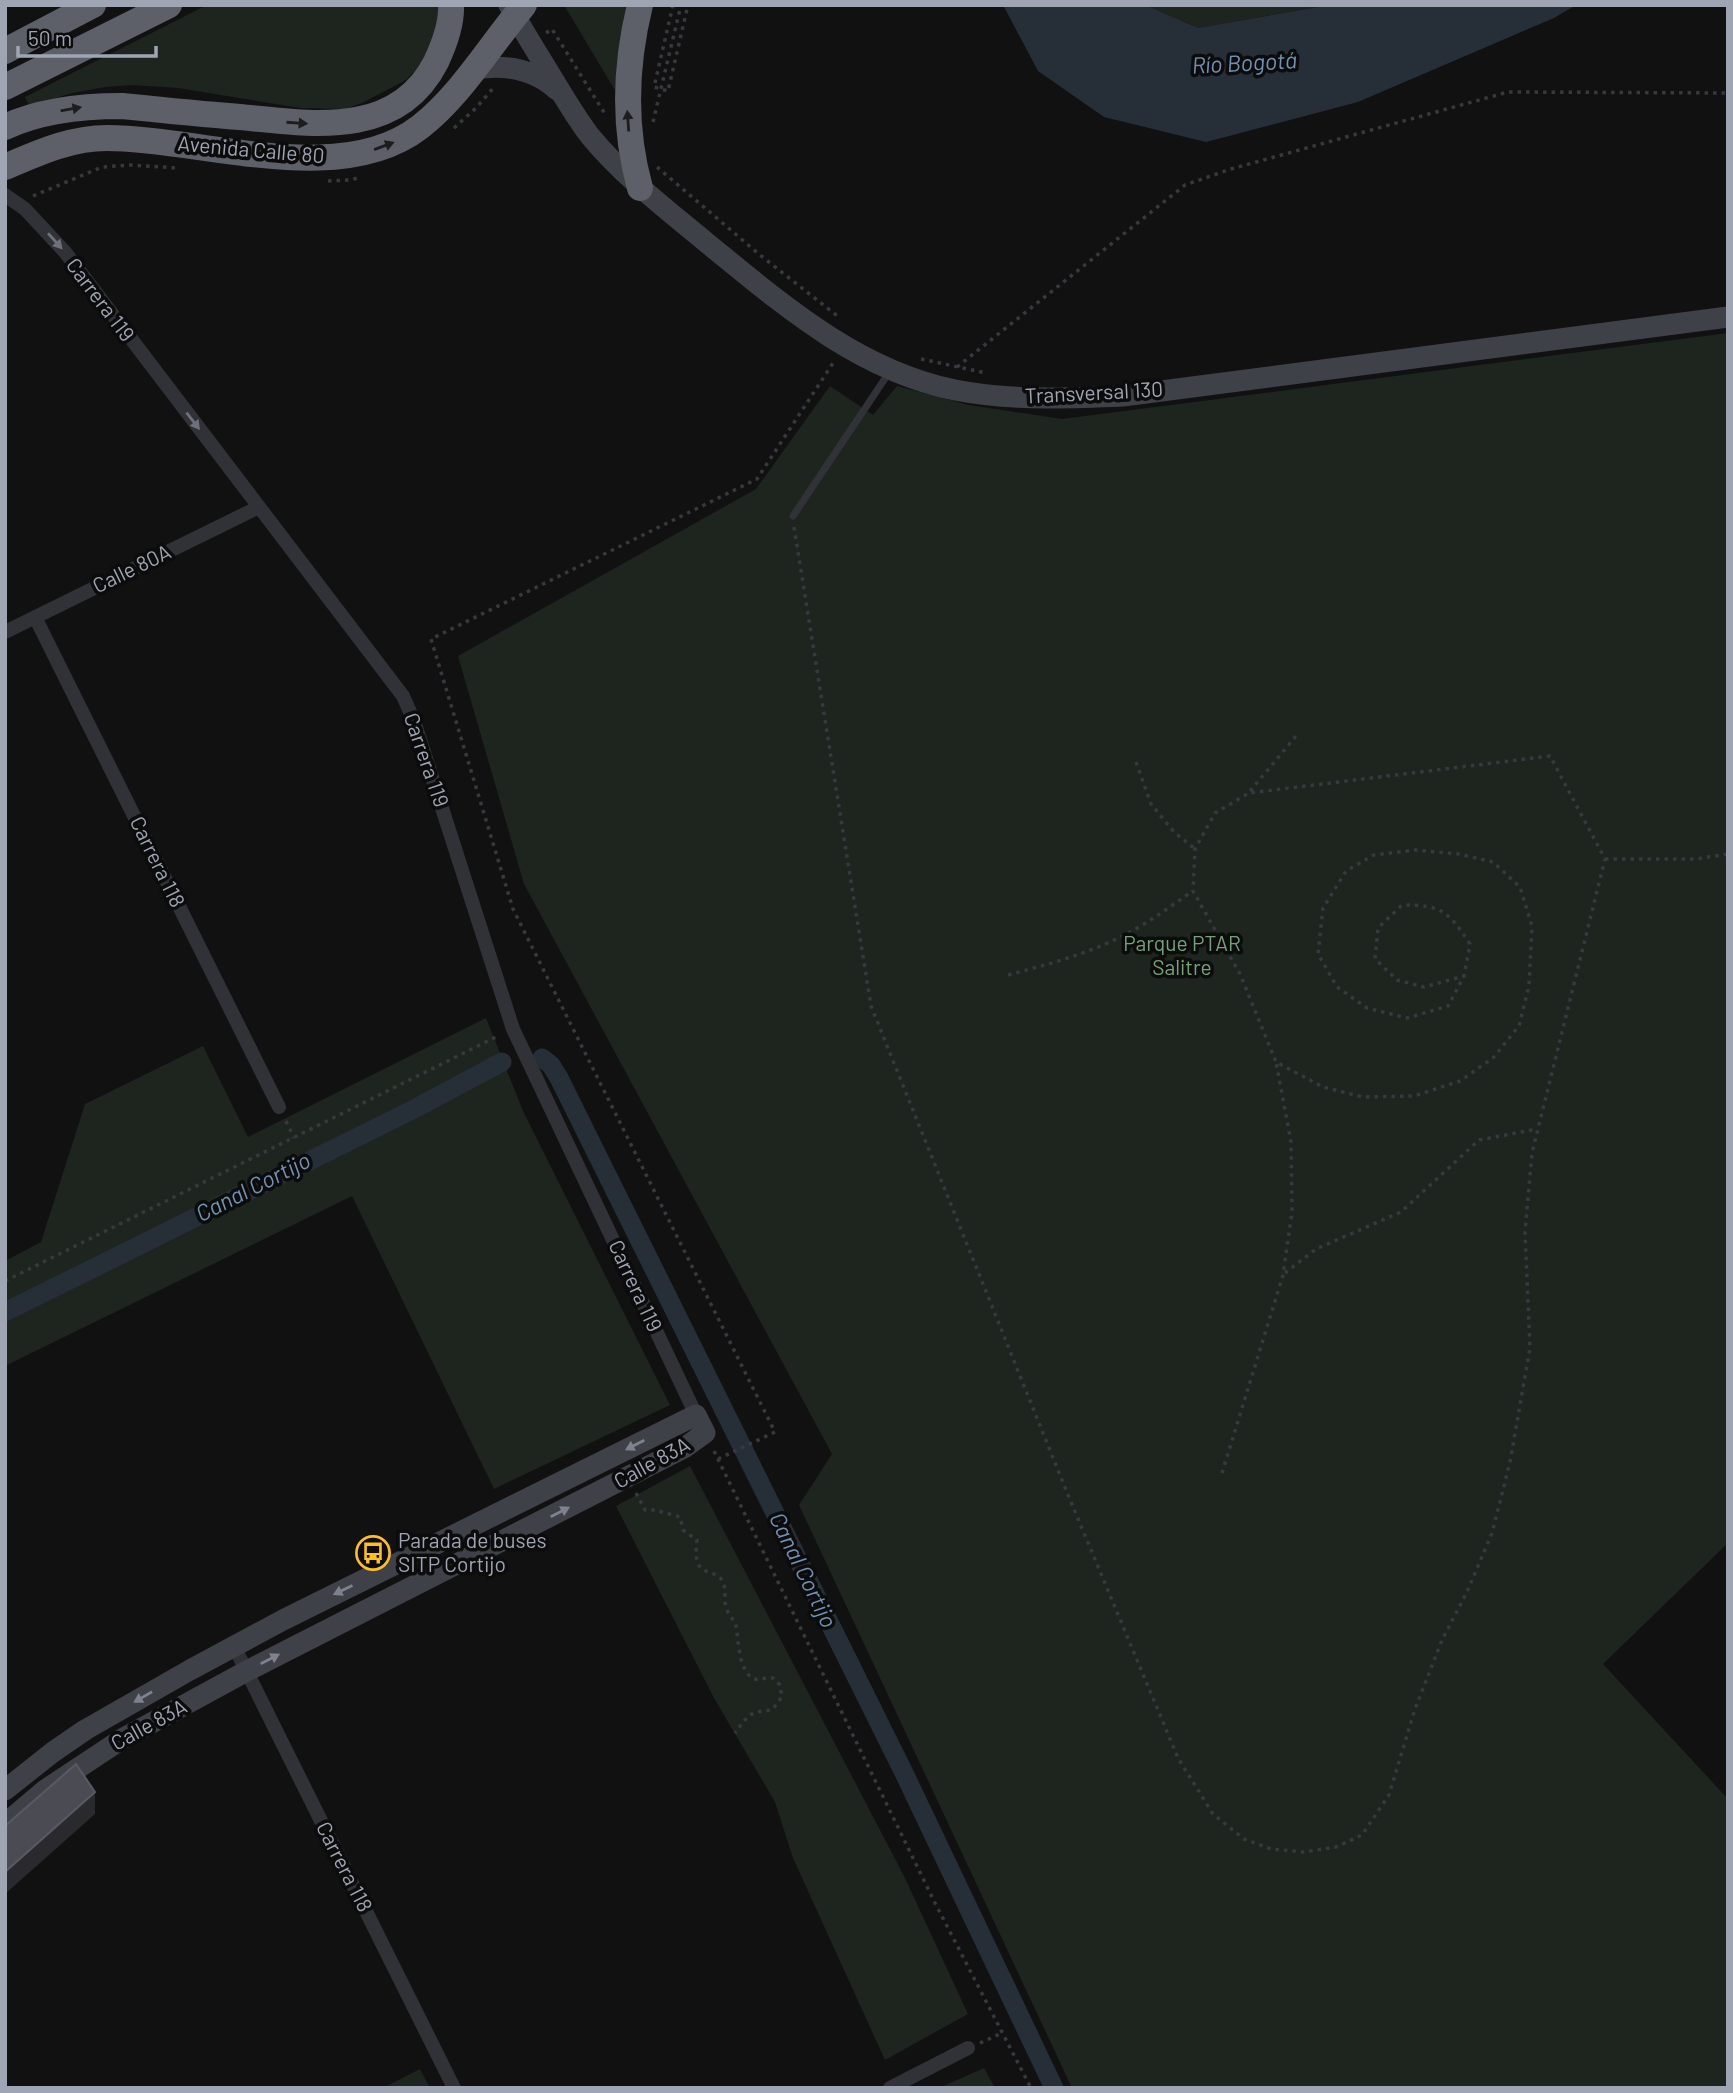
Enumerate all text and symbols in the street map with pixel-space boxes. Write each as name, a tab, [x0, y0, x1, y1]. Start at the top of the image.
scale bar	[18, 14, 156, 58]
text: 50 m	[28, 25, 72, 50]
water label: Río Bogotá	[1191, 45, 1298, 79]
one-way arrow	[60, 103, 82, 114]
one-way arrow	[622, 110, 633, 132]
one-way arrow	[286, 118, 308, 129]
street label: Avenida Calle 80	[177, 130, 326, 167]
one-way arrow	[374, 140, 395, 151]
one-way arrow	[46, 232, 62, 249]
street label: Carrera 119	[62, 252, 141, 346]
street label: Transversal 130	[1024, 375, 1164, 408]
one-way arrow	[186, 412, 201, 430]
street label: Calle 80A	[88, 538, 175, 597]
street label: Carrera 119	[400, 709, 455, 810]
street label: Carrera 118	[126, 812, 191, 911]
park label: Parque PTAR Salitre	[1123, 930, 1241, 979]
water label: Canal Cortijo	[191, 1145, 315, 1227]
street label: Carrera 119	[604, 1236, 668, 1335]
street label: Calle 83A	[609, 1431, 694, 1493]
one-way arrow	[625, 1440, 645, 1451]
one-way arrow	[551, 1506, 571, 1518]
water label: Canal Cortijo	[764, 1507, 844, 1632]
place label: Parada de buses SITP Cortijo	[398, 1527, 547, 1576]
bus stop icon: Parada de buses SITP Cortijo	[354, 1534, 392, 1572]
one-way arrow	[333, 1585, 353, 1596]
one-way arrow	[260, 1654, 280, 1665]
one-way arrow	[133, 1691, 152, 1703]
street label: Calle 83A	[106, 1693, 191, 1755]
street label: Carrera 118	[312, 1817, 379, 1916]

